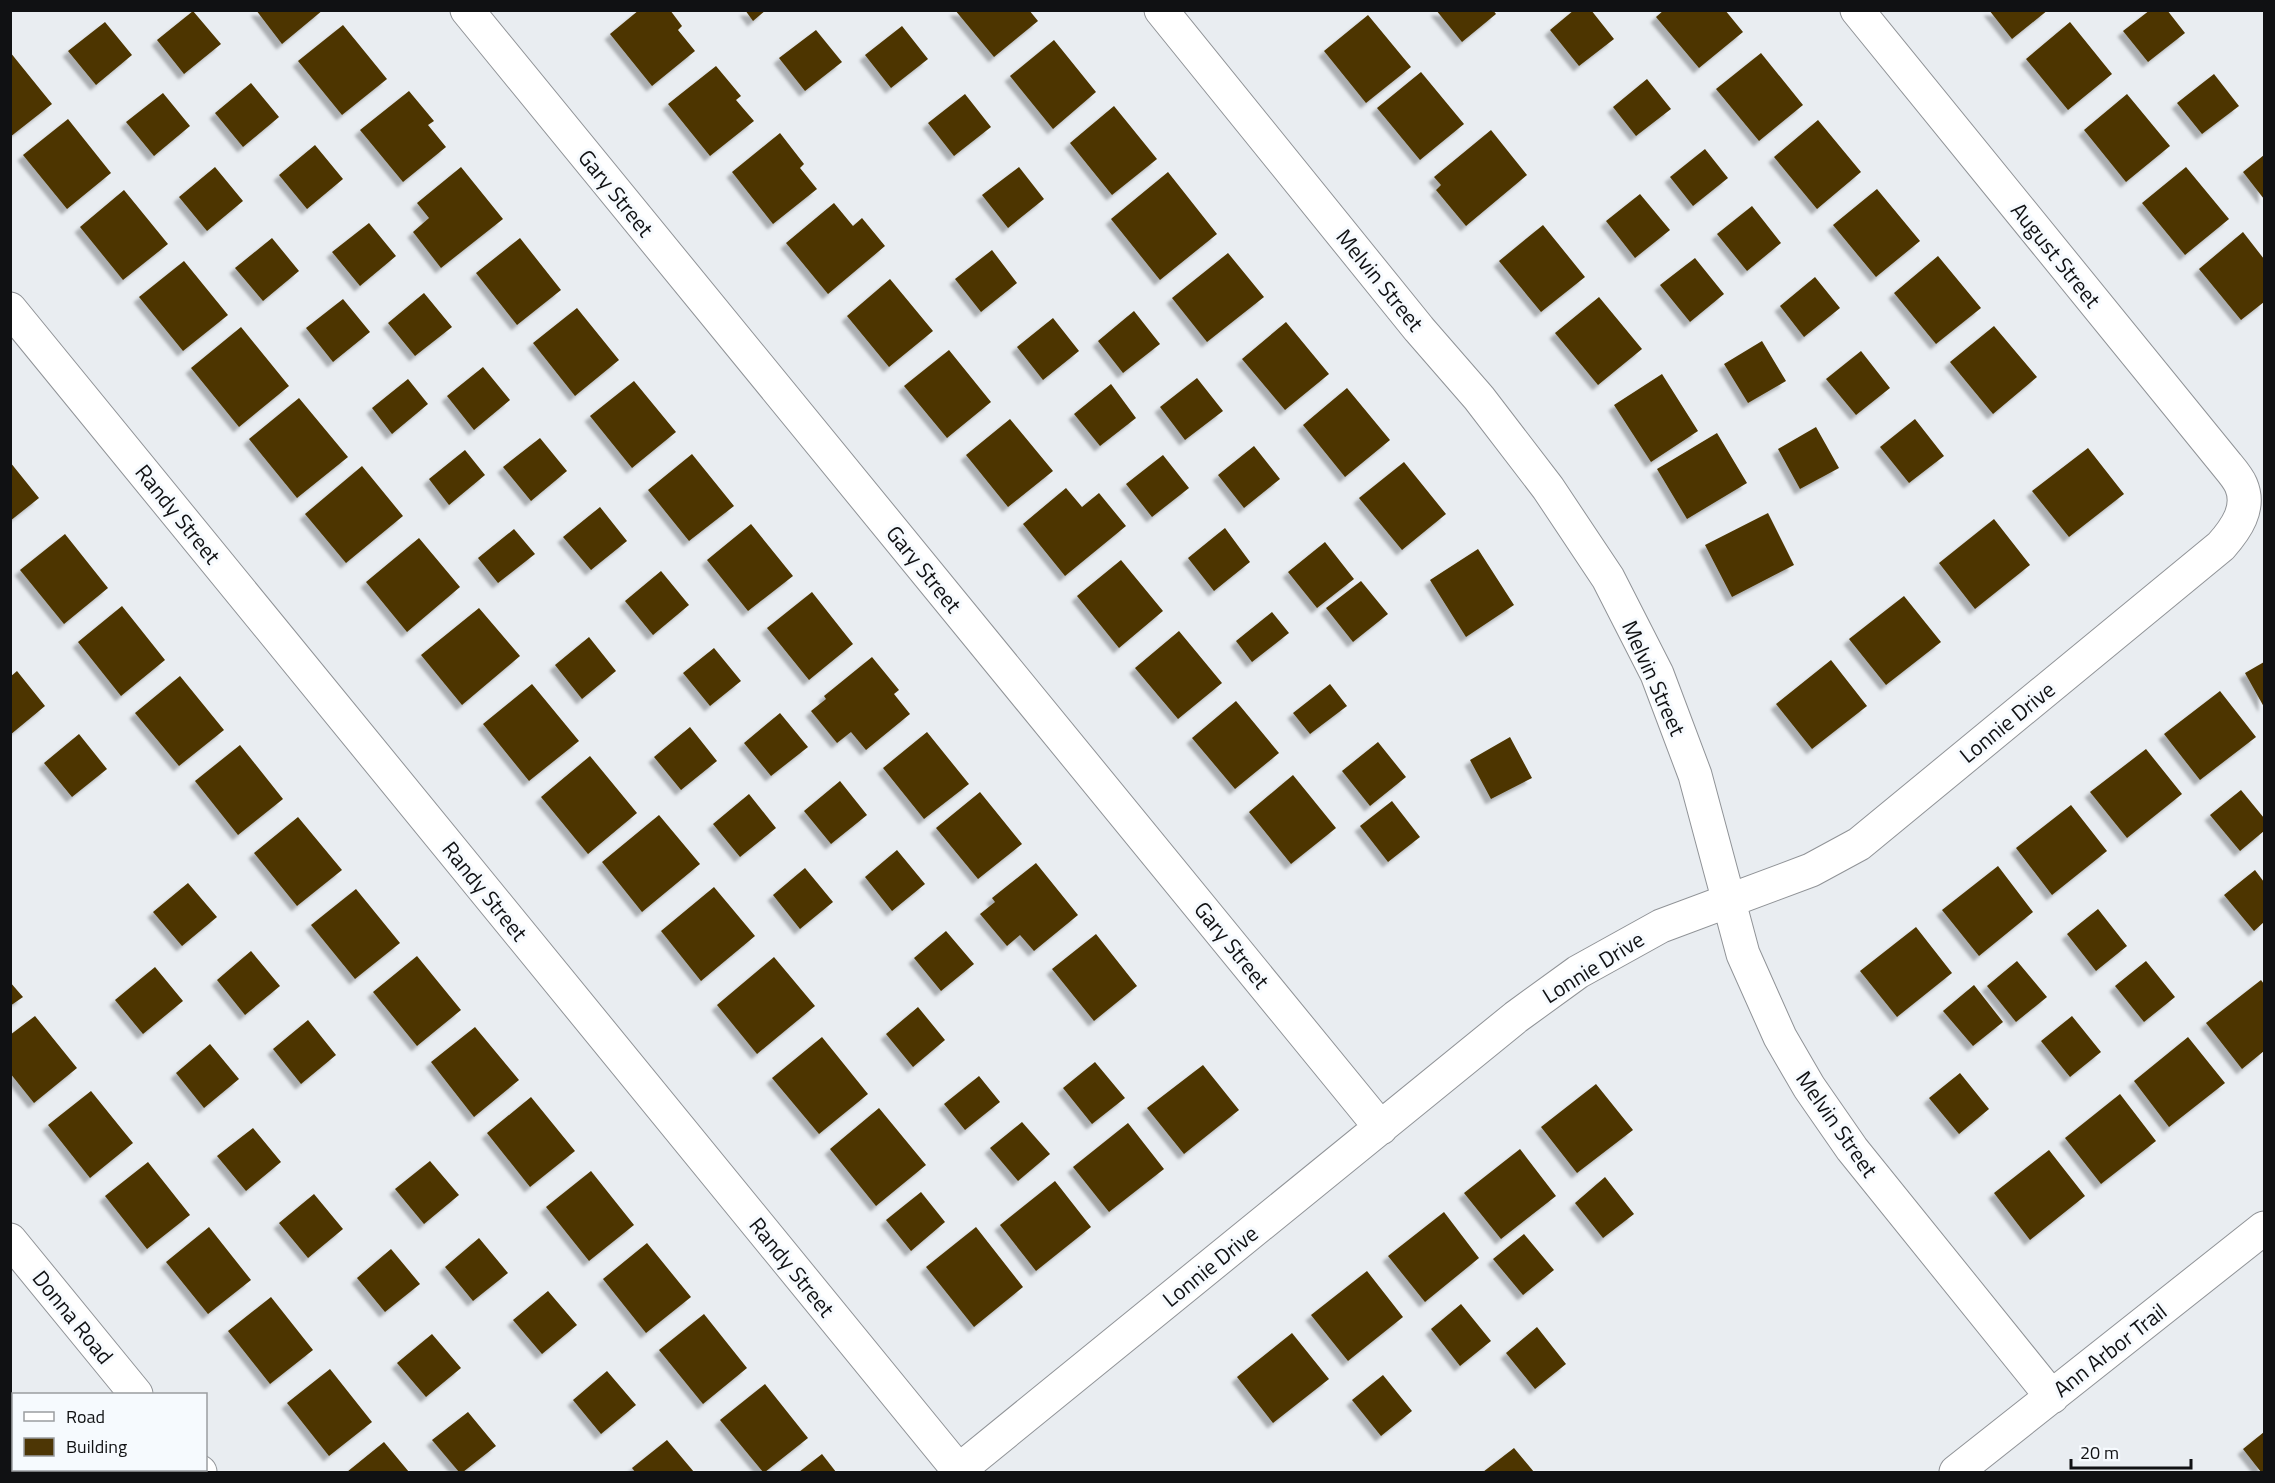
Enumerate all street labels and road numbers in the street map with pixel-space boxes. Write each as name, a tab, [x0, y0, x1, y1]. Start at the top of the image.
street label: Gary Street	[570, 142, 662, 244]
street label: August Street	[2003, 195, 2109, 315]
street label: Melvin Street	[1328, 221, 1432, 339]
street label: Randy Street	[127, 457, 229, 572]
street label: Gary Street	[878, 518, 970, 620]
street label: Melvin Street	[1613, 615, 1695, 741]
street label: Lonnie Drive	[1952, 673, 2062, 771]
street label: Randy Street	[434, 834, 536, 949]
street label: Gary Street	[1186, 894, 1278, 996]
street label: Lonnie Drive	[1535, 922, 1651, 1012]
street label: Melvin Street	[1788, 1064, 1886, 1184]
street label: Randy Street	[741, 1210, 843, 1325]
street label: Lonnie Drive	[1155, 1217, 1265, 1315]
street label: Donna Road	[24, 1262, 122, 1372]
street label: Ann Arbor Trail	[2046, 1295, 2174, 1405]

